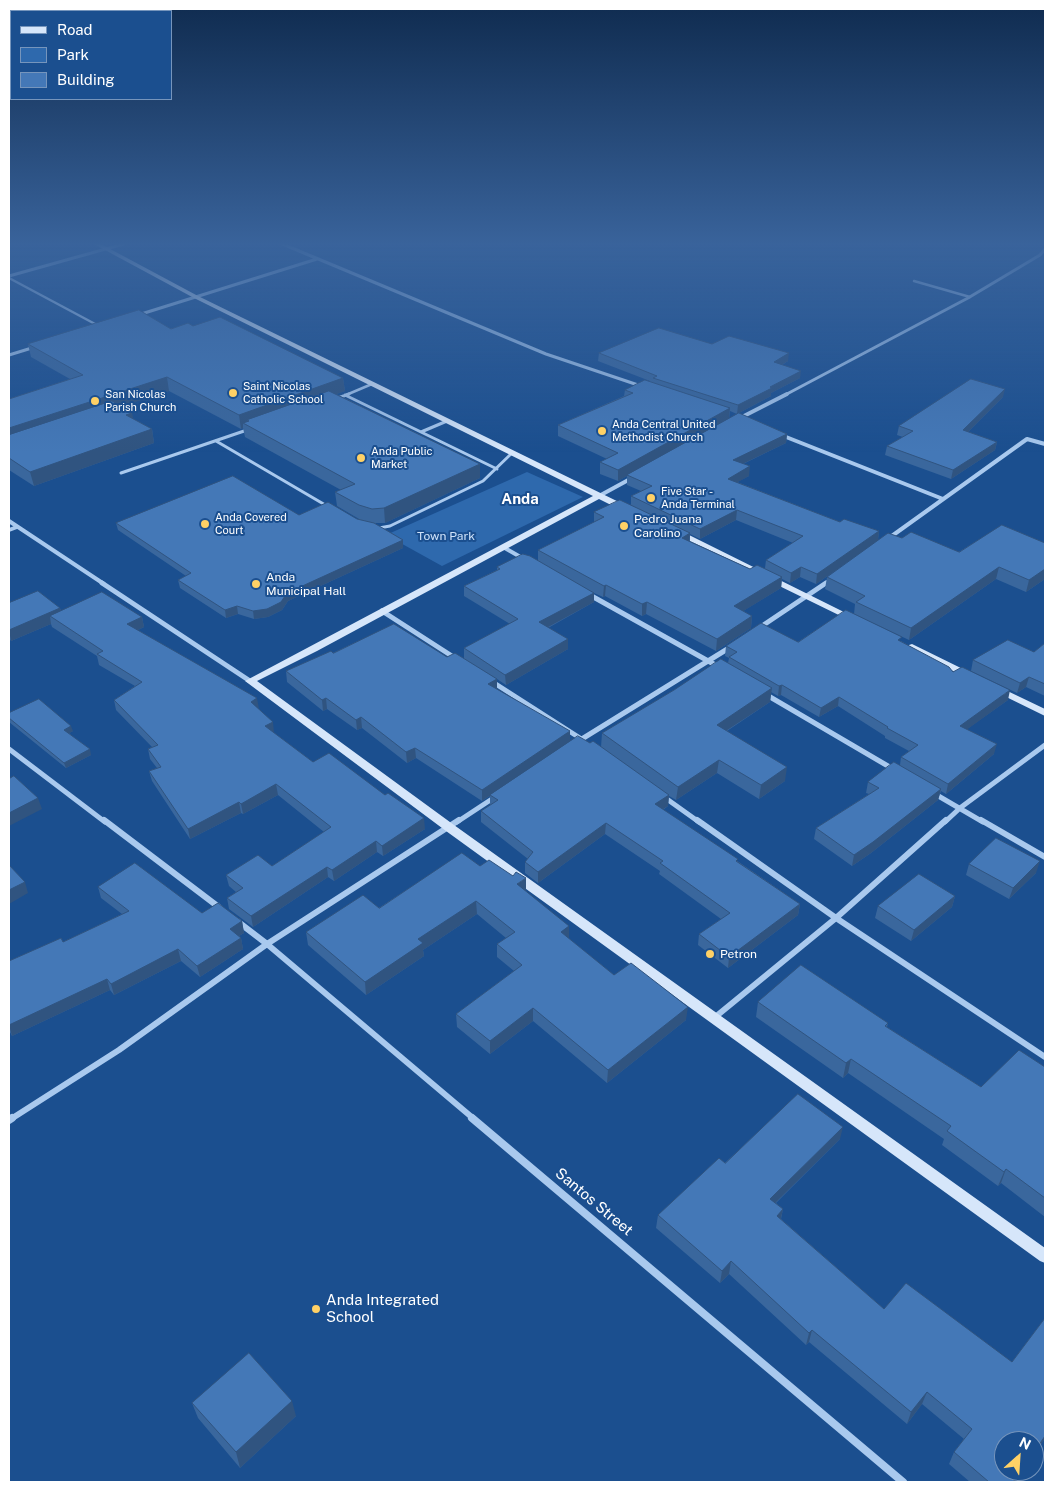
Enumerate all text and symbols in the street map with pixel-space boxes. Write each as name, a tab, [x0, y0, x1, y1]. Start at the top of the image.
legend	[10, 10, 172, 100]
text: Road	[57, 21, 93, 38]
text: Park	[57, 46, 89, 63]
text: Building	[57, 71, 115, 88]
place label: Saint Nicolas Catholic School	[243, 380, 323, 406]
marker: Saint Nicolas Catholic School	[227, 387, 239, 399]
place label: San Nicolas Parish Church	[105, 388, 176, 414]
marker: San Nicolas Parish Church	[89, 395, 101, 407]
place label: Anda Central United Methodist Church	[612, 418, 716, 444]
marker: Anda Central United Methodist Church	[596, 425, 608, 437]
place label: Anda Public Market	[371, 445, 432, 471]
marker: Anda Public Market	[355, 452, 367, 464]
place label: Five Star - Anda Terminal	[661, 485, 735, 511]
district label: Anda	[501, 490, 539, 508]
marker: Five Star - Anda Terminal	[645, 492, 657, 504]
place label: Anda Covered Court	[215, 511, 287, 537]
place label: Pedro Juana Carolino	[634, 512, 702, 540]
marker: Anda Covered Court	[199, 518, 211, 530]
marker: Pedro Juana Carolino	[618, 520, 630, 532]
park label: Town Park	[417, 529, 475, 543]
place label: Anda Municipal Hall	[266, 570, 346, 598]
marker: Anda Municipal Hall	[250, 578, 262, 590]
place label: Petron	[720, 947, 757, 961]
marker: Petron	[704, 948, 716, 960]
street label: Santos Street	[552, 1164, 636, 1240]
place label: Anda Integrated School	[326, 1291, 439, 1326]
marker: Anda Integrated School	[310, 1303, 322, 1315]
north arrow	[994, 1431, 1044, 1481]
text: N	[1017, 1434, 1034, 1453]

